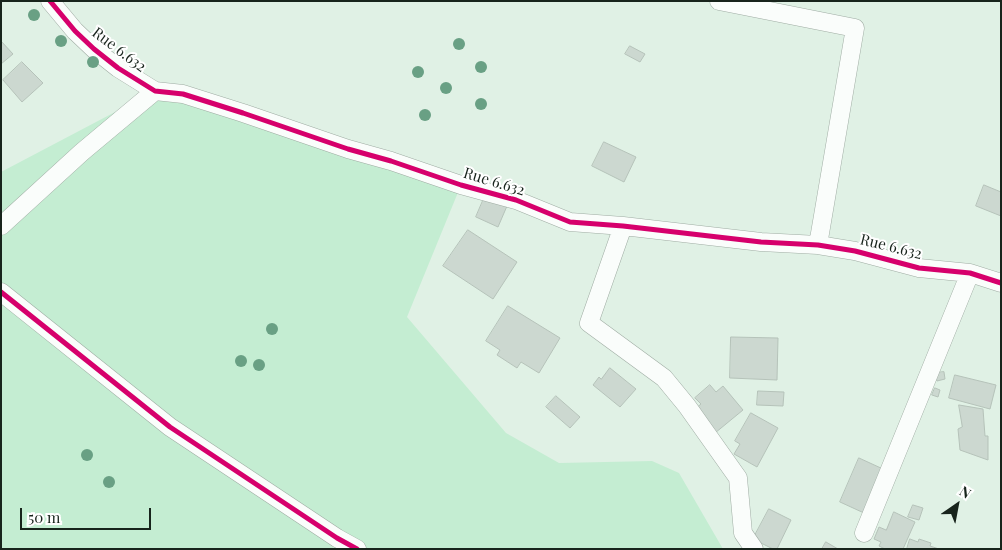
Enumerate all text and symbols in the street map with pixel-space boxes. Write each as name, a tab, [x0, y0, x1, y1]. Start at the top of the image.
street label: Rue 6.632	[88, 24, 150, 76]
street label: Rue 6.632	[461, 164, 527, 200]
street label: Rue 6.632	[858, 231, 924, 263]
north arrow	[932, 480, 982, 530]
text: N	[956, 481, 975, 503]
scale bar	[22, 498, 154, 530]
text: 50 m	[28, 507, 60, 527]

